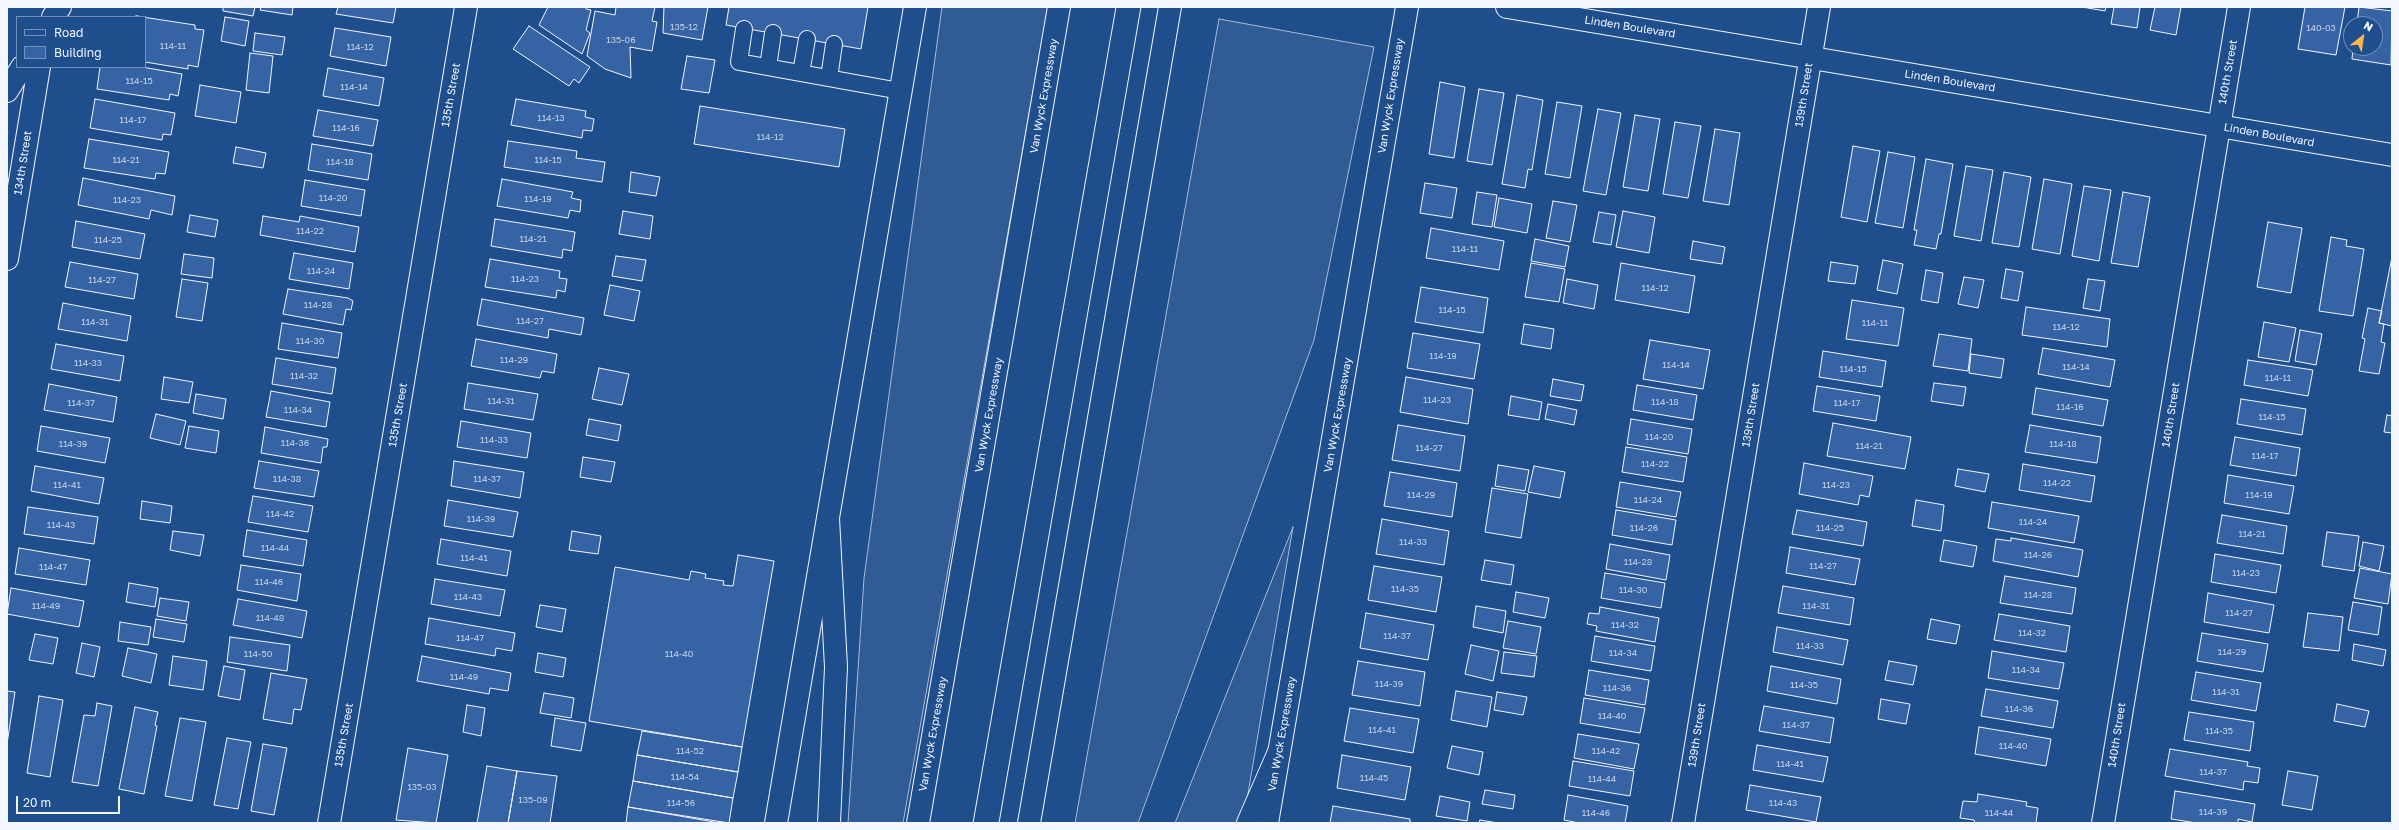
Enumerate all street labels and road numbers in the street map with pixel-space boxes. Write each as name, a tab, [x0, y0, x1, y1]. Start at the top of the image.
street label: Linden Boulevard	[1584, 13, 1676, 41]
street label: Van Wyck Expressway	[1027, 37, 1061, 155]
street label: Van Wyck Expressway	[1375, 37, 1407, 155]
street label: 140th Street	[2216, 39, 2240, 105]
street label: 135th Street	[439, 62, 463, 128]
street label: 139th Street	[1792, 62, 1816, 128]
street label: Linden Boulevard	[1904, 67, 1996, 95]
street label: Linden Boulevard	[2223, 121, 2315, 149]
street label: 134th Street	[11, 130, 35, 196]
street label: Van Wyck Expressway	[972, 356, 1006, 474]
street label: Van Wyck Expressway	[1321, 356, 1355, 474]
street label: 135th Street	[386, 382, 410, 448]
street label: 139th Street	[1739, 382, 1763, 448]
street label: 140th Street	[2159, 382, 2183, 448]
street label: Van Wyck Expressway	[916, 675, 950, 793]
street label: Van Wyck Expressway	[1265, 675, 1299, 793]
street label: 135th Street	[332, 702, 356, 768]
street label: 139th Street	[1685, 702, 1709, 768]
street label: 140th Street	[2105, 702, 2129, 768]

